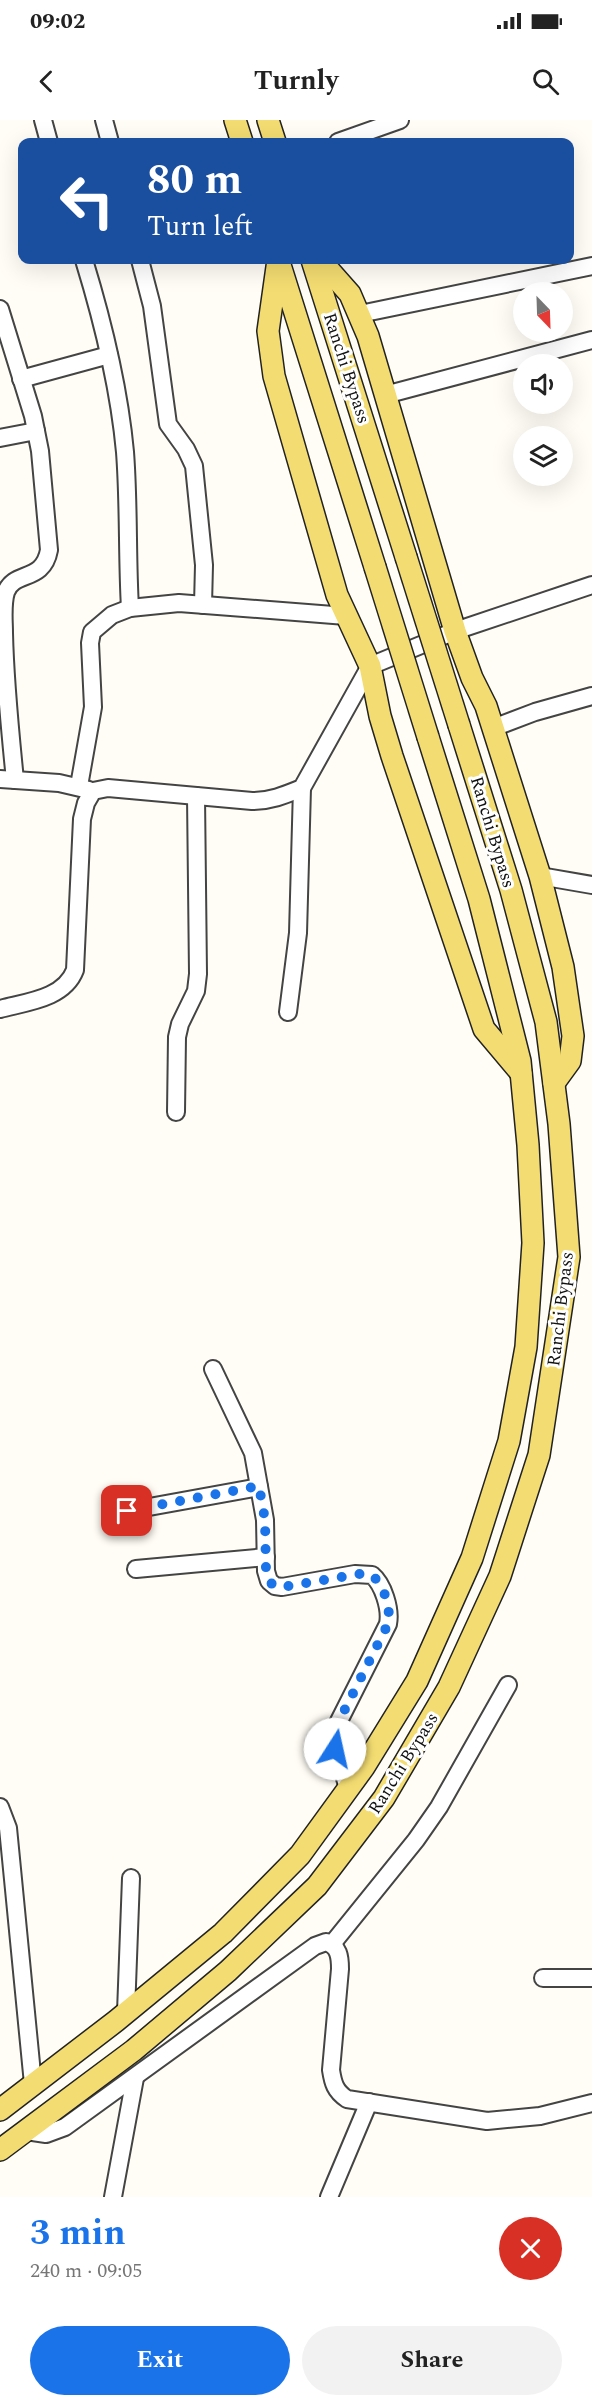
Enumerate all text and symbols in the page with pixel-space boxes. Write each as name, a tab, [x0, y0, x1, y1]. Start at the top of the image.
text: 09:02	[30, 5, 85, 38]
text: Turnly	[254, 60, 338, 102]
icon: back	[30, 65, 63, 98]
icon: search	[529, 65, 562, 98]
text: 80 m	[147, 149, 242, 212]
icon: left	[48, 162, 126, 240]
text: Turn left	[147, 206, 253, 248]
north arrow	[513, 282, 573, 342]
map controls	[513, 282, 573, 486]
street label: Ranchi Bypass	[316, 309, 377, 427]
button: sound	[513, 354, 573, 414]
button: layers	[513, 426, 573, 486]
street label: Ranchi Bypass	[463, 773, 522, 891]
street label: Ranchi Bypass	[540, 1250, 581, 1368]
pin	[101, 1485, 152, 1536]
icon: arrive	[110, 1494, 143, 1527]
street label: Ranchi Bypass	[361, 1707, 445, 1819]
position arrow	[303, 1717, 367, 1781]
text: 3 min	[30, 2206, 126, 2261]
button: close	[499, 2217, 562, 2280]
text: 240 m · 09:05	[30, 2256, 142, 2286]
button: Exit	[30, 2326, 290, 2395]
button: Share	[302, 2326, 562, 2395]

